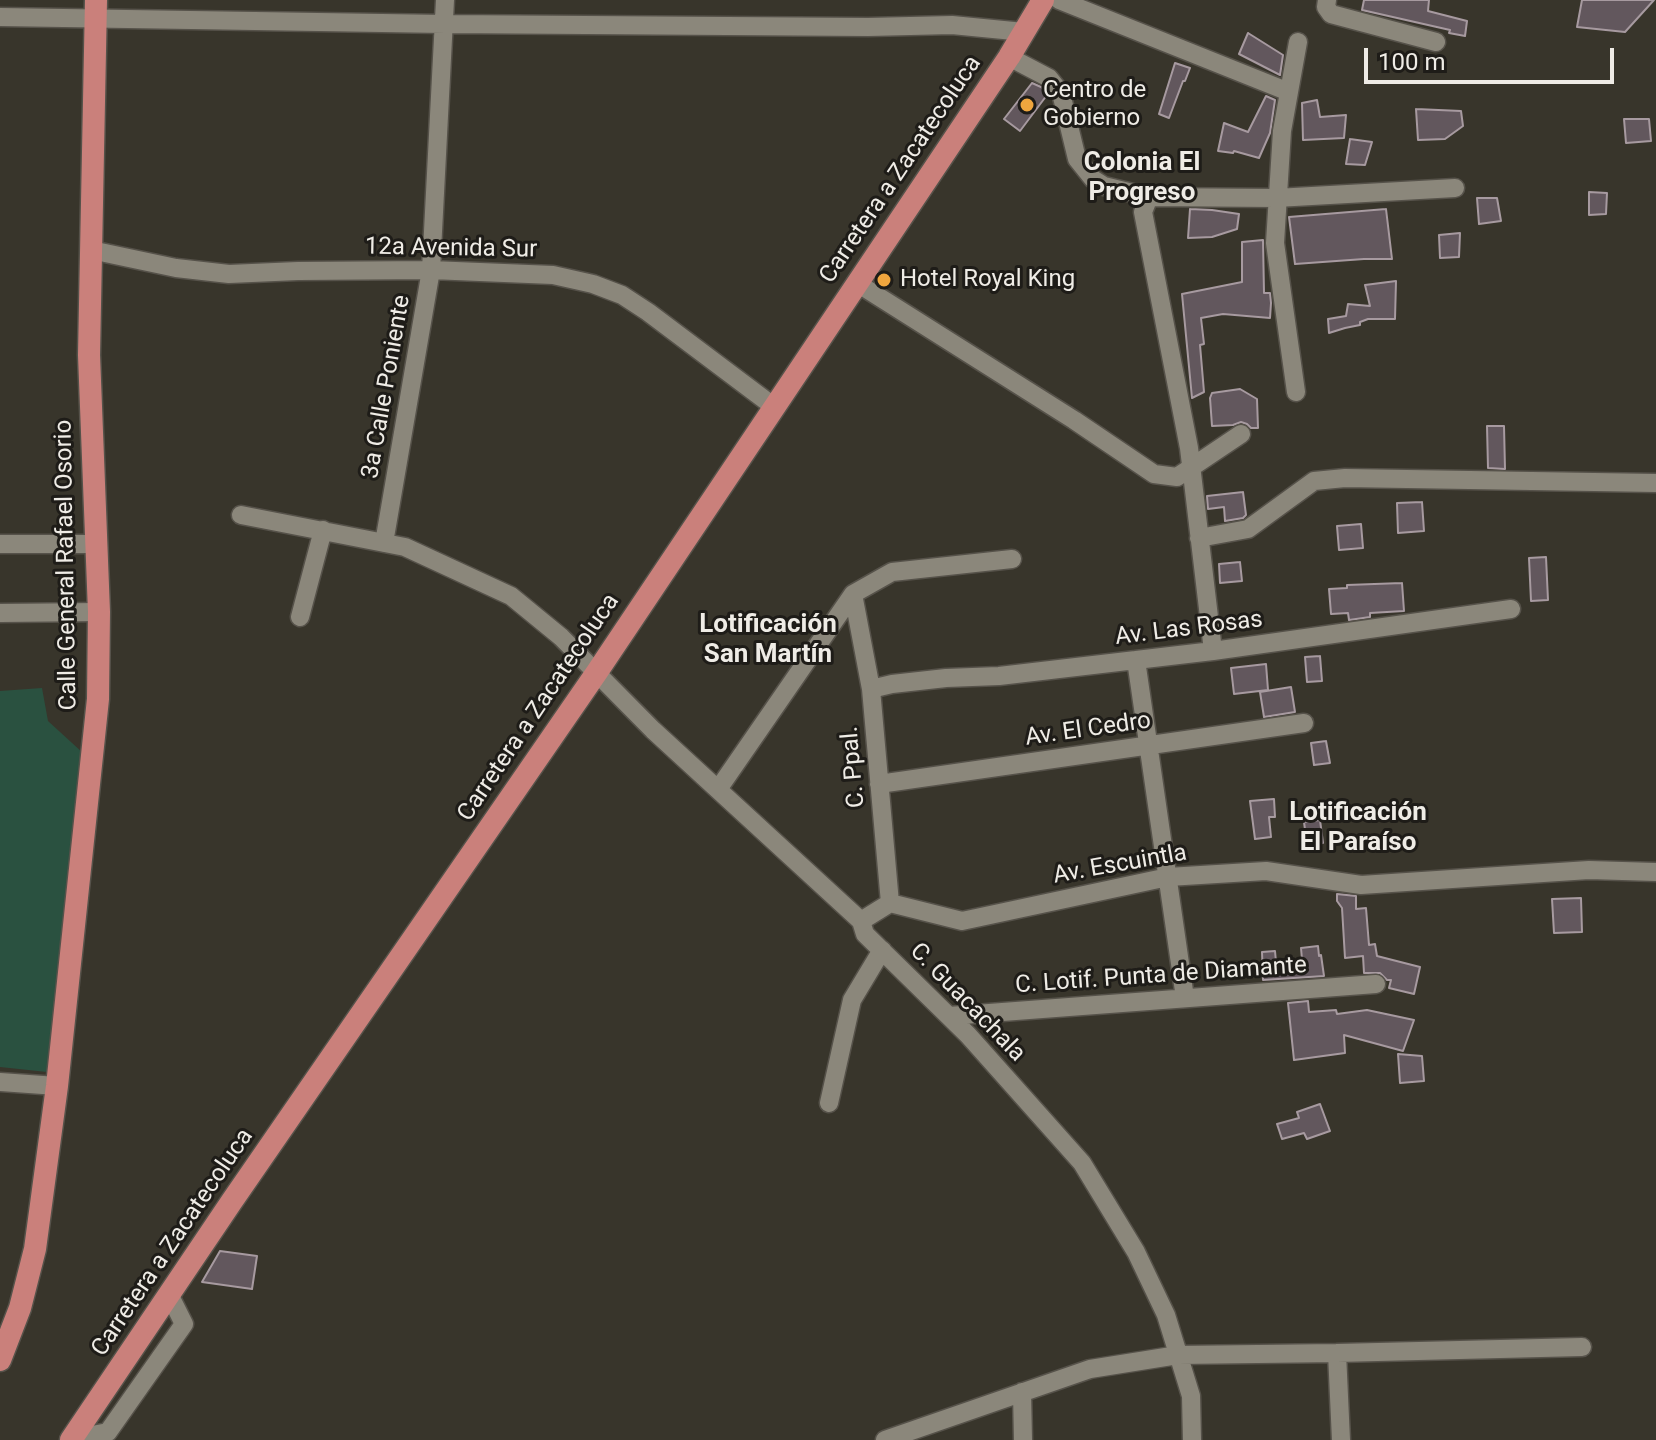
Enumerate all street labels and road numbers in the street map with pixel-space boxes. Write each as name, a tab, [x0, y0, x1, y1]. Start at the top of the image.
street label: Carretera a Zacatecoluca	[814, 51, 988, 289]
street label: 12a Avenida Sur	[365, 233, 537, 265]
street label: 3a Calle Poniente	[357, 293, 417, 481]
street label: Calle General Rafael Osorio	[50, 419, 84, 711]
street label: Carretera a Zacatecoluca	[452, 589, 626, 827]
street label: Av. Las Rosas	[1114, 606, 1264, 652]
street label: Av. El Cedro	[1023, 707, 1153, 753]
street label: C. Ppal.	[836, 725, 872, 809]
street label: Av. Escuintla	[1051, 839, 1189, 891]
street label: C. Guacachala	[903, 938, 1031, 1068]
street label: C. Lotif. Punta de Diamante	[1014, 951, 1308, 1001]
street label: Carretera a Zacatecoluca	[86, 1124, 260, 1362]

